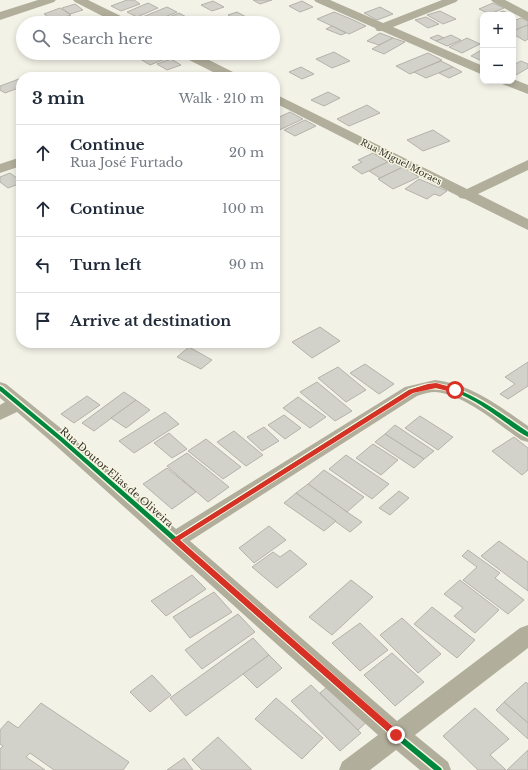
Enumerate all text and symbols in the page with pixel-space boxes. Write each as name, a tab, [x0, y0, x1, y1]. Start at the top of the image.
map controls	[480, 12, 516, 84]
button: +	[480, 12, 516, 48]
search box	[16, 16, 280, 60]
icon: search	[30, 27, 52, 49]
text: Search here	[62, 29, 153, 48]
button: −	[480, 48, 516, 84]
text: 3 min	[32, 88, 85, 109]
text: Walk · 210 m	[179, 90, 264, 107]
text: Continue	[70, 135, 145, 154]
street label: Rua Miguel Moraes	[359, 136, 444, 187]
icon: ahead	[32, 142, 54, 164]
text: 20 m	[229, 144, 264, 161]
text: Rua José Furtado	[70, 154, 183, 171]
icon: ahead	[32, 198, 54, 220]
text: Continue	[70, 199, 145, 218]
text: 100 m	[222, 200, 264, 217]
icon: left	[32, 254, 54, 276]
text: Turn left	[70, 255, 141, 274]
text: 90 m	[229, 256, 264, 273]
icon: arrive	[32, 310, 54, 332]
text: Arrive at destination	[70, 311, 231, 330]
route start	[446, 381, 464, 399]
street label: Rua Doutor Elias de Oliveira	[57, 425, 176, 531]
route end	[387, 726, 405, 744]

